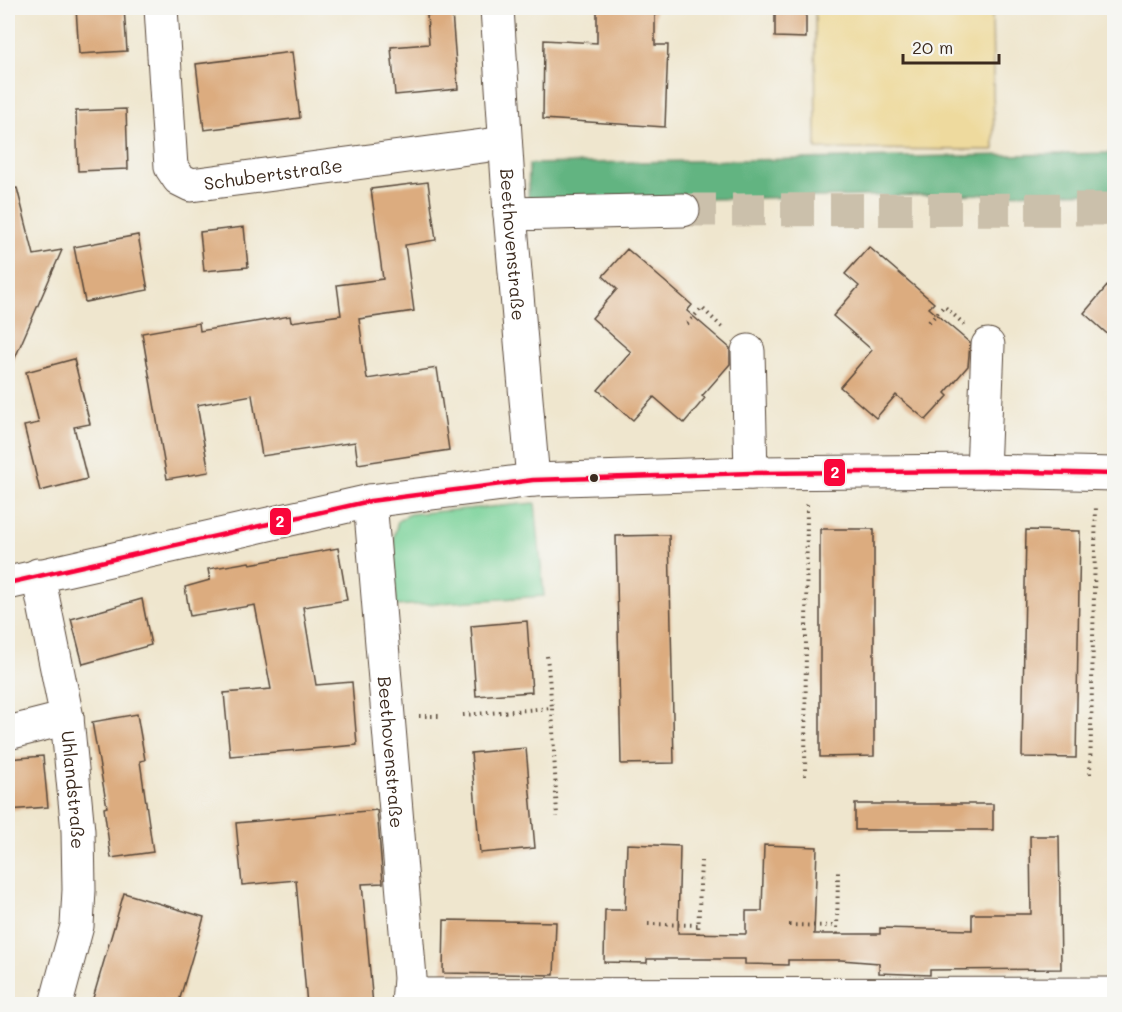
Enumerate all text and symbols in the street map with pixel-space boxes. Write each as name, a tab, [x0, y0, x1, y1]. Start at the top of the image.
scale bar	[903, 27, 999, 65]
text: 20 m	[912, 35, 953, 59]
street label: Schubertstraße	[202, 153, 344, 195]
street label: Beethovenstraße	[495, 168, 531, 321]
line badge: 2	[823, 458, 846, 487]
text: 2	[831, 461, 840, 482]
unlabelled marker	[588, 472, 600, 484]
line badge: 2	[269, 507, 292, 536]
text: 2	[276, 510, 285, 531]
street label: Beethovenstraße	[373, 675, 409, 829]
street label: Uhlandstraße	[56, 729, 90, 849]

